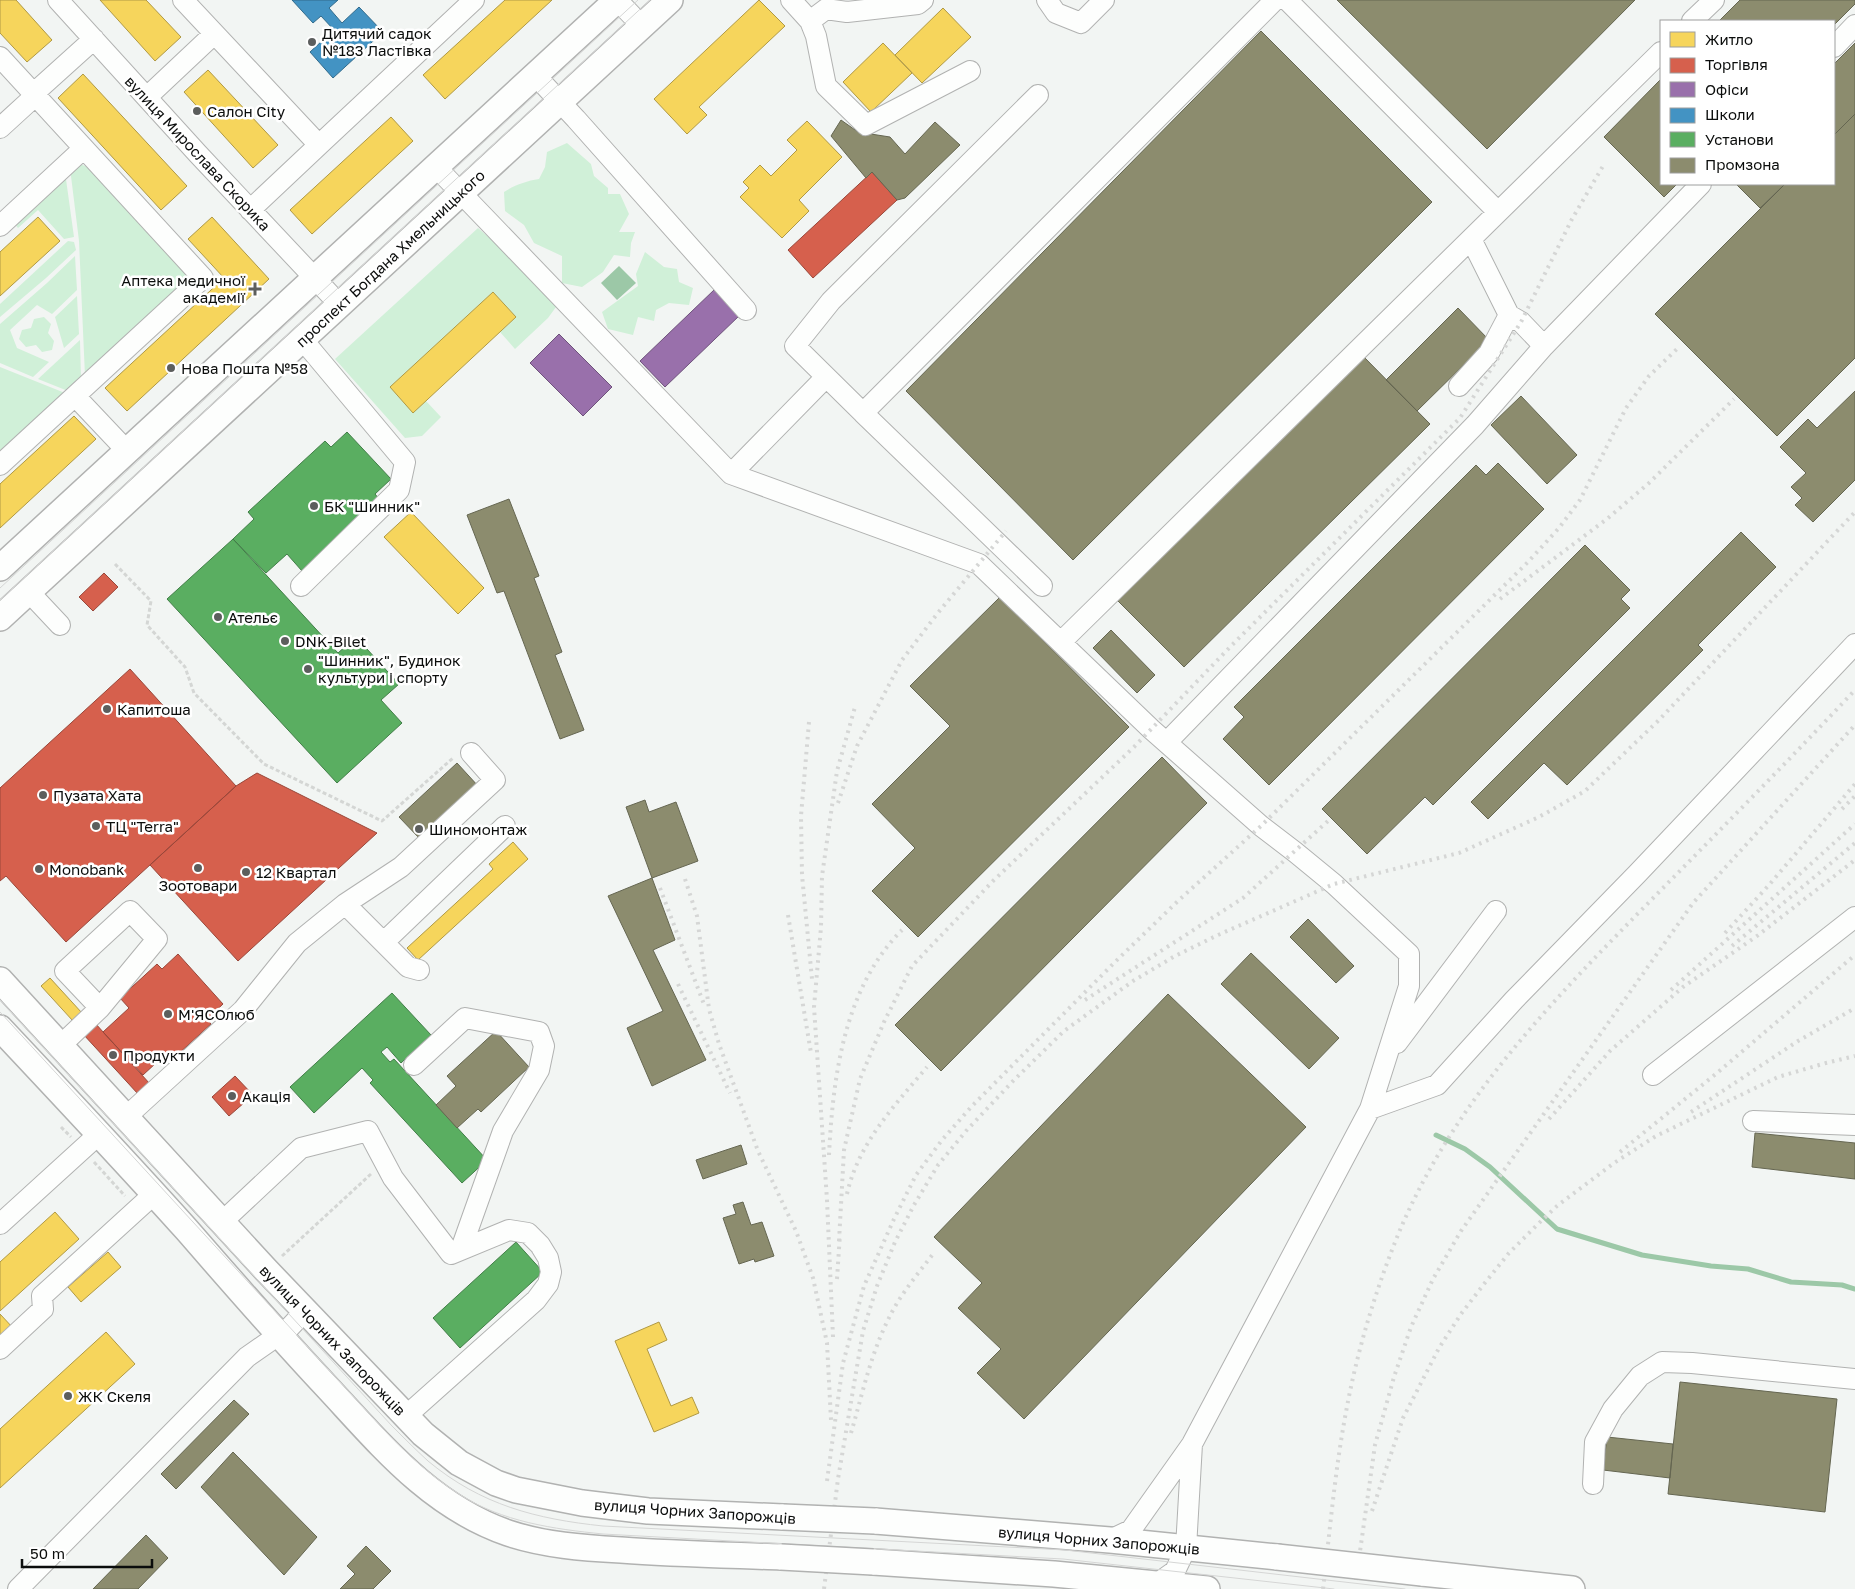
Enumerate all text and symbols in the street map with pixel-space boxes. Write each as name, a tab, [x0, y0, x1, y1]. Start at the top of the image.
legend	[1660, 20, 1835, 185]
place label: Дитячий садок №183 Ластівка	[322, 24, 432, 59]
text: Житло	[1705, 30, 1753, 48]
marker: Дитячий садок №183 Ластівка	[306, 36, 318, 48]
text: Торгівля	[1705, 55, 1768, 73]
street label: вулиця Мирослава Скорика	[121, 72, 275, 234]
text: Офіси	[1705, 80, 1749, 98]
place label: Салон City	[207, 102, 286, 120]
marker: Салон City	[191, 105, 203, 117]
text: Школи	[1705, 105, 1755, 123]
text: Установи	[1705, 130, 1774, 148]
text: Промзона	[1705, 155, 1780, 173]
street label: проспект Богдана Хмельницького	[292, 166, 488, 350]
place label: Аптека медичної академії	[121, 271, 246, 306]
marker: Аптека медичної академії	[249, 283, 261, 295]
place label: Нова Пошта №58	[181, 359, 308, 377]
marker: Нова Пошта №58	[165, 362, 177, 374]
place label: БК "Шинник"	[324, 497, 420, 515]
marker: БК "Шинник"	[308, 500, 320, 512]
place label: Ательє	[228, 608, 278, 626]
marker: Ательє	[212, 611, 224, 623]
place label: DNK-Bilet	[295, 632, 366, 650]
marker: DNK-Bilet	[279, 635, 291, 647]
place label: "Шинник", Будинок культури і спорту	[318, 651, 461, 686]
marker: "Шинник", Будинок культури і спорту	[302, 663, 314, 675]
place label: Капитоша	[117, 700, 191, 718]
marker: Капитоша	[101, 703, 113, 715]
place label: Пузата Хата	[53, 786, 141, 804]
marker: Пузата Хата	[37, 789, 49, 801]
place label: ТЦ "Terra"	[106, 817, 179, 835]
marker: ТЦ "Terra"	[90, 820, 102, 832]
place label: Шиномонтаж	[429, 820, 527, 838]
marker: Шиномонтаж	[413, 823, 425, 835]
place label: Monobank	[49, 860, 125, 878]
marker: Зоотовари	[192, 862, 204, 874]
marker: Monobank	[33, 863, 45, 875]
place label: 12 Квартал	[256, 863, 337, 881]
marker: 12 Квартал	[240, 866, 252, 878]
place label: Зоотовари	[159, 876, 237, 894]
place label: М'ЯСОлюб	[178, 1005, 255, 1023]
marker: М'ЯСОлюб	[162, 1008, 174, 1020]
place label: Продукти	[123, 1046, 195, 1064]
marker: Продукти	[107, 1049, 119, 1061]
place label: Акація	[242, 1087, 291, 1105]
marker: Акація	[226, 1090, 238, 1102]
street label: вулиця Чорних Запорожців	[256, 1261, 410, 1419]
place label: ЖК Скеля	[78, 1387, 151, 1405]
marker: ЖК Скеля	[62, 1390, 74, 1402]
street label: вулиця Чорних Запорожців	[593, 1495, 797, 1527]
street label: вулиця Чорних Запорожців	[997, 1522, 1201, 1558]
scale bar	[22, 1536, 152, 1568]
text: 50 m	[30, 1544, 65, 1562]

